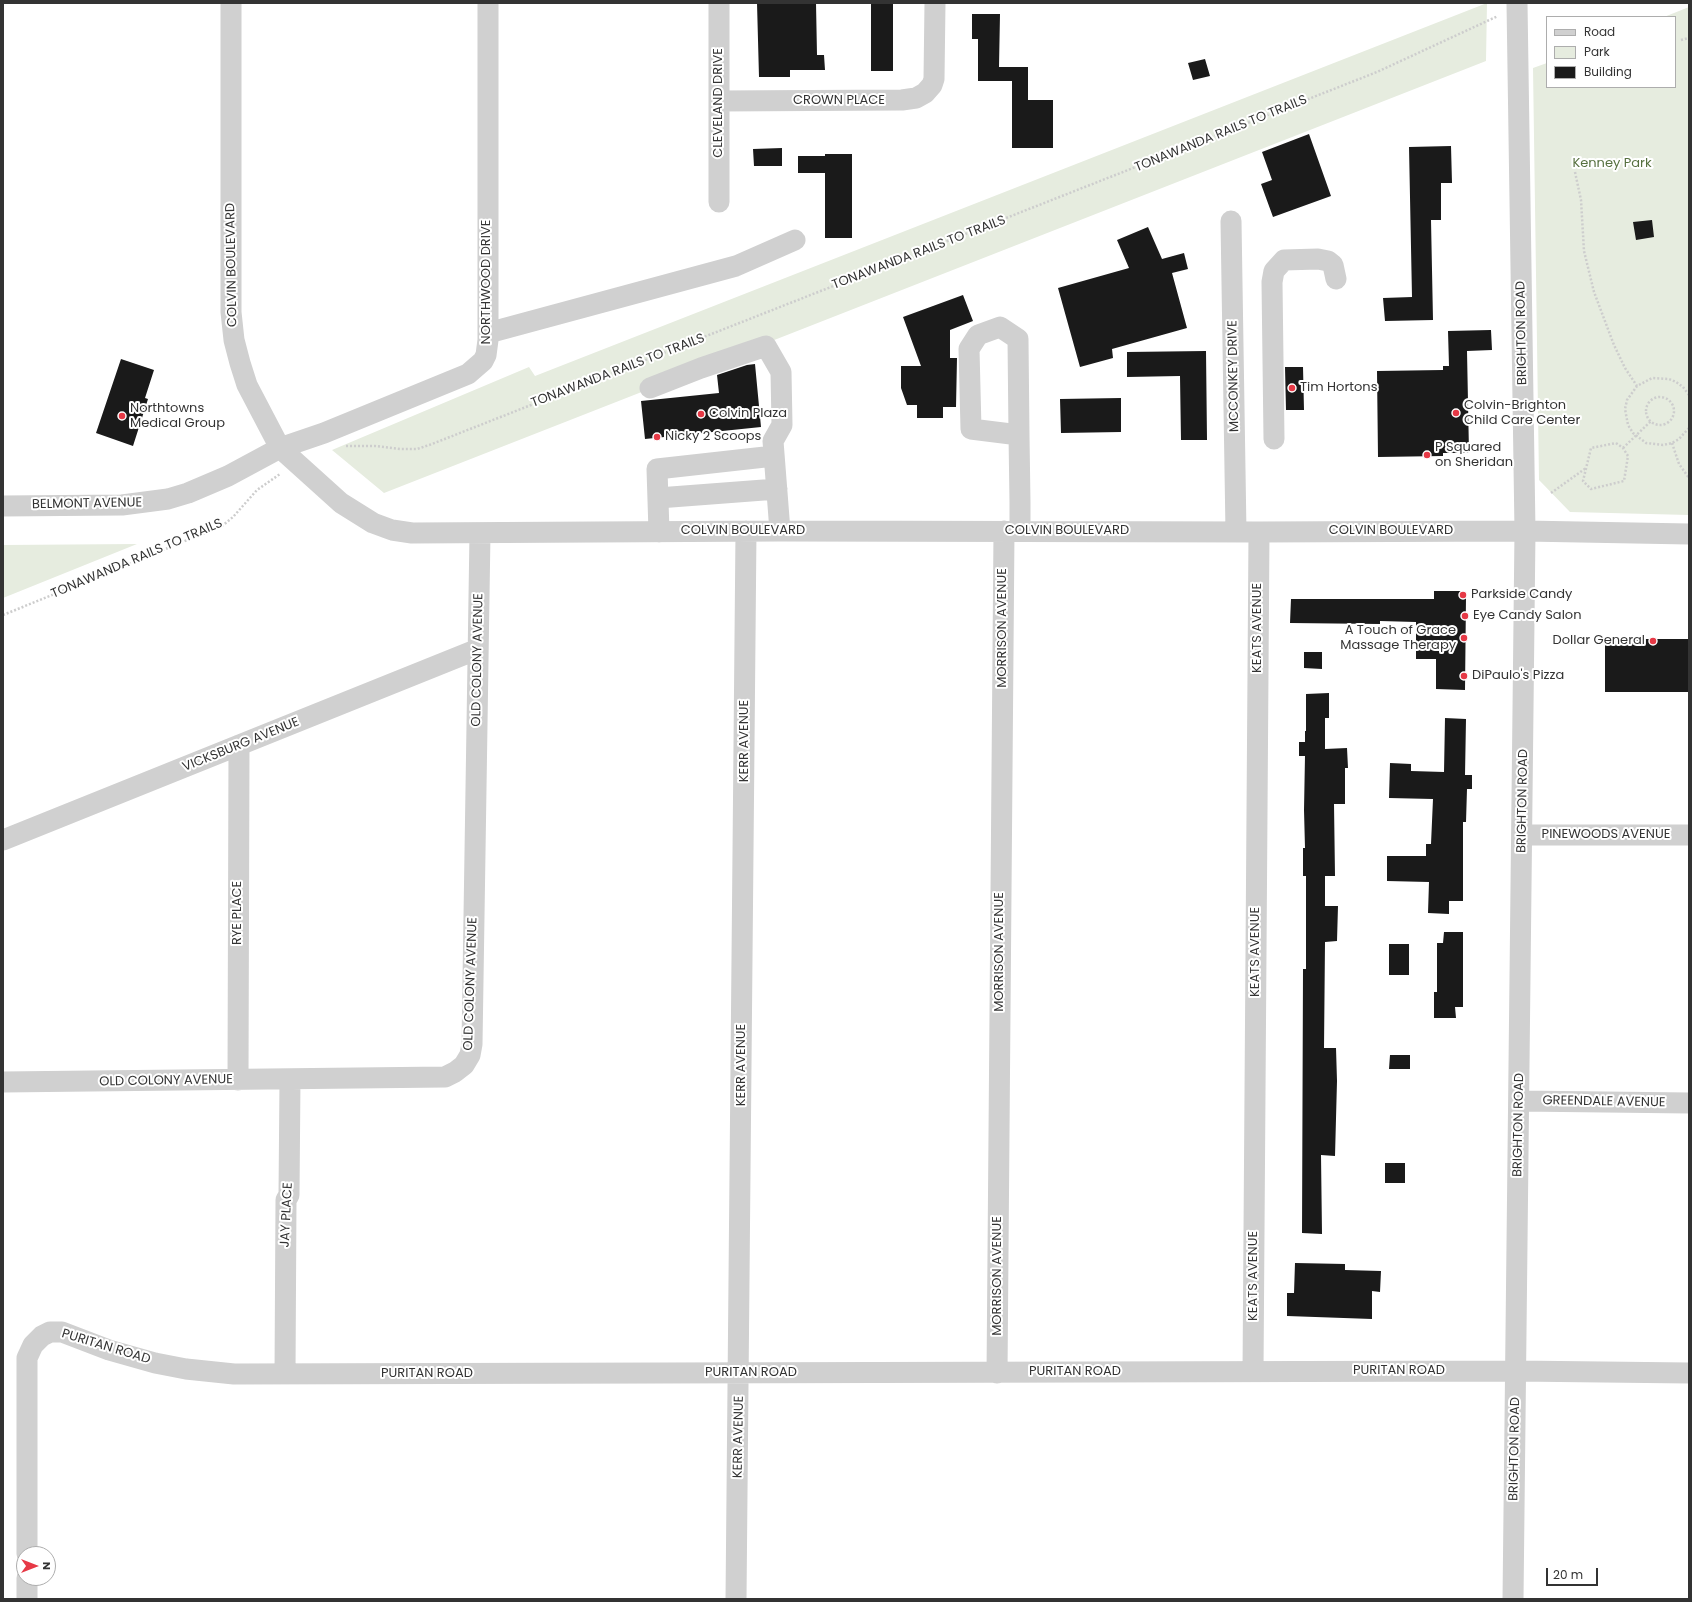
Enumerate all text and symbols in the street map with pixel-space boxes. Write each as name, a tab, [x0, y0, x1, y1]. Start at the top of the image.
legend	[1546, 16, 1676, 88]
text: Road	[1584, 23, 1615, 40]
text: Park	[1584, 43, 1610, 60]
street label: CLEVELAND DRIVE	[711, 48, 727, 158]
text: Building	[1584, 63, 1632, 80]
street label: TONAWANDA RAILS TO TRAILS	[1132, 92, 1310, 176]
street label: CROWN PLACE	[793, 93, 885, 109]
park label: Kenney Park	[1572, 156, 1652, 172]
street label: COLVIN BOULEVARD	[223, 203, 241, 327]
street label: TONAWANDA RAILS TO TRAILS	[830, 213, 1008, 293]
street label: NORTHWOOD DRIVE	[479, 220, 495, 344]
street label: BRIGHTON ROAD	[1513, 281, 1531, 385]
street label: MCCONKEY DRIVE	[1225, 320, 1243, 432]
street label: TONAWANDA RAILS TO TRAILS	[529, 331, 707, 411]
place label: Tim Hortons	[1300, 380, 1377, 396]
marker: Tim Hortons	[1287, 383, 1297, 393]
place label: Colvin-Brighton Child Care Center	[1464, 398, 1580, 429]
place label: Northtowns Medical Group	[130, 401, 225, 432]
place label: Colvin Plaza	[709, 406, 787, 422]
marker: Colvin-Brighton Child Care Center	[1451, 408, 1461, 418]
marker: Colvin Plaza	[696, 409, 706, 419]
marker: Northtowns Medical Group	[117, 411, 127, 421]
place label: Nicky 2 Scoops	[665, 429, 761, 445]
marker: Nicky 2 Scoops	[652, 432, 662, 442]
place label: P Squared on Sheridan	[1435, 440, 1513, 471]
marker: P Squared on Sheridan	[1422, 450, 1432, 460]
street label: BELMONT AVENUE	[32, 495, 142, 513]
street label: TONAWANDA RAILS TO TRAILS	[49, 516, 225, 602]
street label: COLVIN BOULEVARD	[681, 523, 805, 539]
street label: COLVIN BOULEVARD	[1005, 523, 1129, 539]
street label: COLVIN BOULEVARD	[1329, 523, 1453, 539]
street label: MORRISON AVENUE	[995, 568, 1011, 688]
street label: KEATS AVENUE	[1250, 583, 1266, 673]
place label: Parkside Candy	[1471, 587, 1572, 603]
marker: Parkside Candy	[1458, 590, 1468, 600]
street label: OLD COLONY AVENUE	[469, 593, 487, 727]
place label: Eye Candy Salon	[1473, 608, 1581, 624]
marker: Eye Candy Salon	[1460, 611, 1470, 621]
place label: A Touch of Grace Massage Therapy	[1340, 623, 1456, 654]
marker: A Touch of Grace Massage Therapy	[1459, 633, 1469, 643]
place label: Dollar General	[1553, 633, 1645, 649]
marker: Dollar General	[1648, 636, 1658, 646]
place label: DiPaulo's Pizza	[1472, 668, 1564, 684]
marker: DiPaulo's Pizza	[1459, 671, 1469, 681]
street label: KERR AVENUE	[737, 700, 753, 782]
street label: VICKSBURG AVENUE	[180, 714, 302, 776]
street label: BRIGHTON ROAD	[1514, 749, 1532, 853]
street label: PINEWOODS AVENUE	[1542, 827, 1670, 843]
street label: RYE PLACE	[230, 881, 246, 945]
street label: MORRISON AVENUE	[992, 892, 1008, 1012]
street label: KEATS AVENUE	[1248, 907, 1264, 997]
street label: OLD COLONY AVENUE	[461, 917, 481, 1051]
street label: KERR AVENUE	[734, 1024, 750, 1106]
street label: OLD COLONY AVENUE	[99, 1072, 233, 1090]
street label: BRIGHTON ROAD	[1510, 1073, 1528, 1177]
street label: GREENDALE AVENUE	[1542, 1093, 1666, 1111]
street label: JAY PLACE	[278, 1182, 296, 1248]
street label: MORRISON AVENUE	[990, 1216, 1006, 1336]
street label: KEATS AVENUE	[1246, 1231, 1262, 1321]
street label: PURITAN ROAD	[60, 1326, 152, 1368]
street label: PURITAN ROAD	[1353, 1363, 1445, 1379]
street label: PURITAN ROAD	[1029, 1364, 1121, 1380]
street label: PURITAN ROAD	[705, 1365, 797, 1381]
street label: PURITAN ROAD	[381, 1366, 473, 1382]
street label: KERR AVENUE	[730, 1396, 748, 1478]
street label: BRIGHTON ROAD	[1506, 1397, 1524, 1501]
north arrow	[16, 1546, 56, 1586]
scale bar	[1548, 1560, 1600, 1586]
text: N	[39, 1562, 55, 1570]
text: 20 m	[1553, 1566, 1583, 1583]

